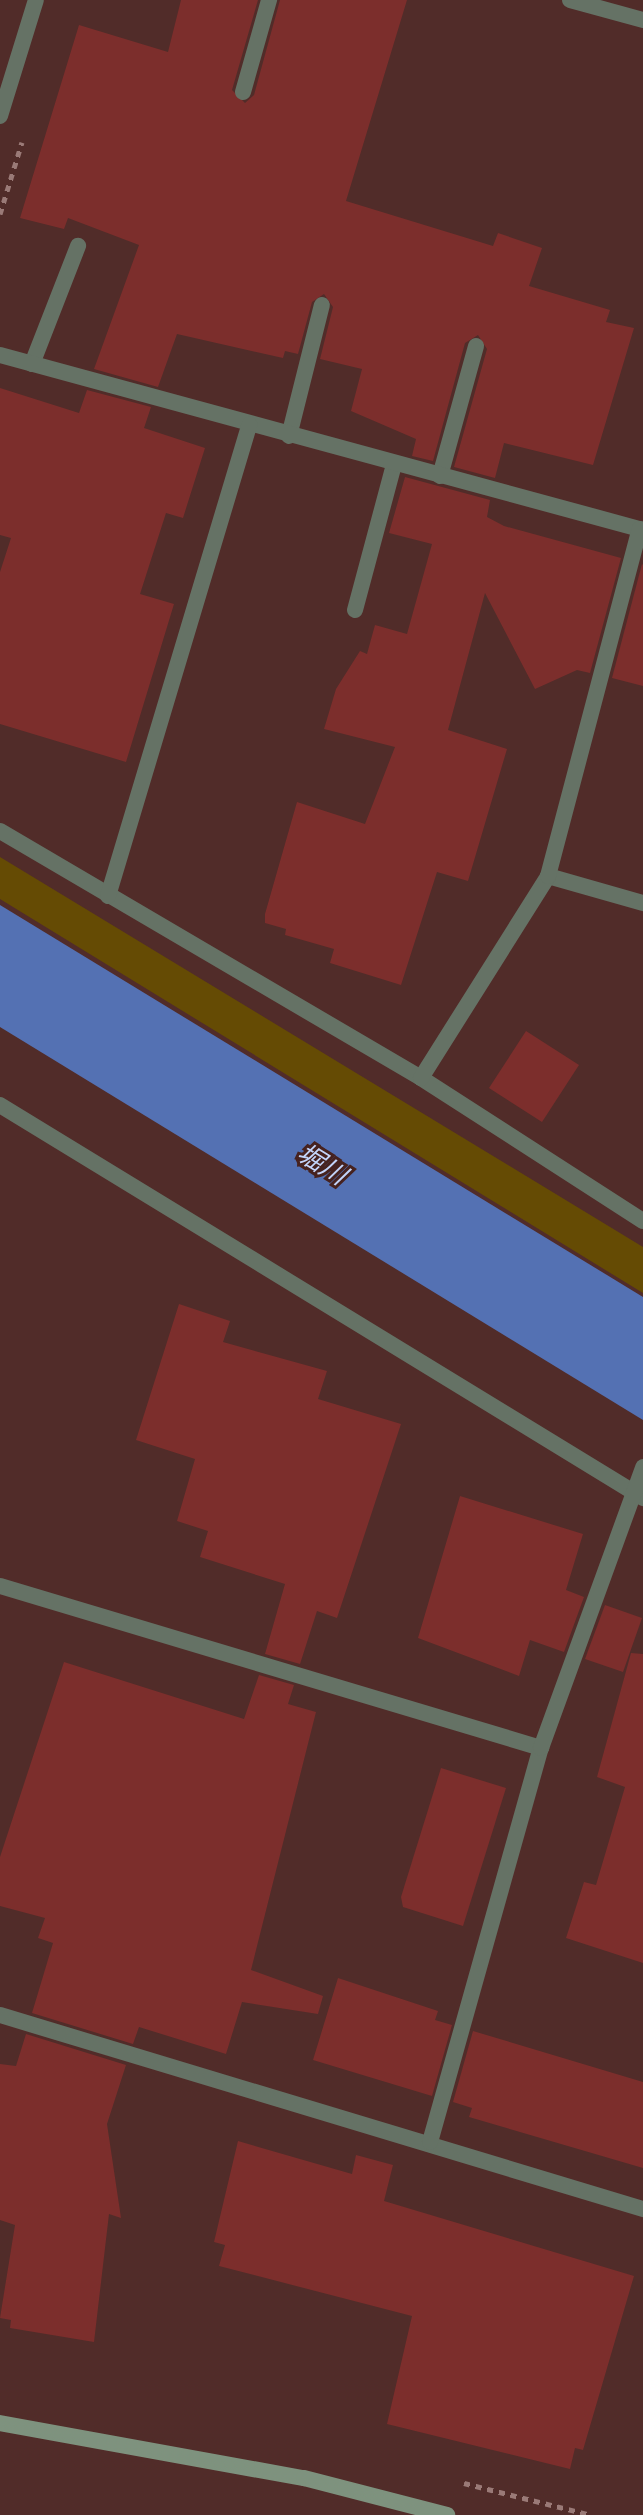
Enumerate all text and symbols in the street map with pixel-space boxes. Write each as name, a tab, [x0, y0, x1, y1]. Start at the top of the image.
water label: 堀川	[292, 1137, 352, 1191]

